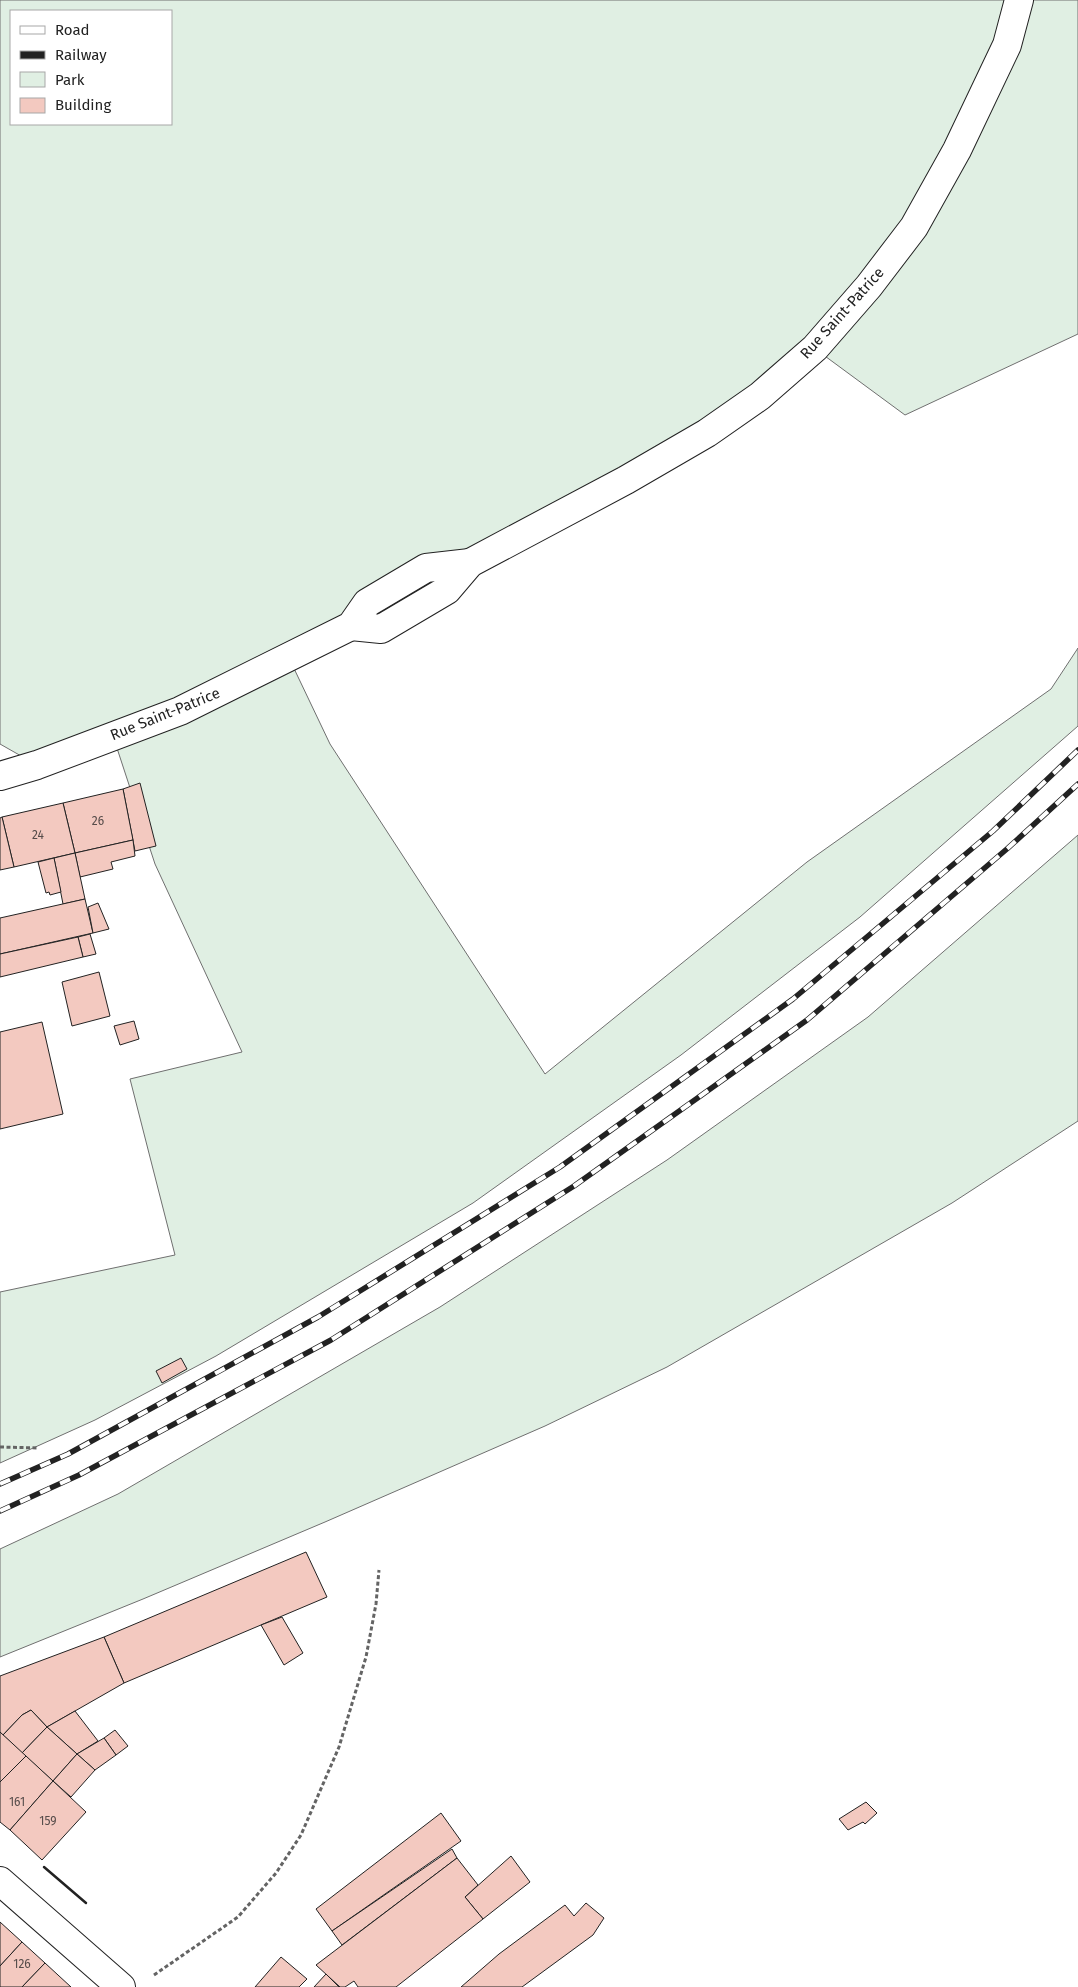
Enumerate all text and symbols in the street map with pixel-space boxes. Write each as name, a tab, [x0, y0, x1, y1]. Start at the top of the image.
legend	[10, 10, 172, 125]
text: Road	[55, 21, 90, 39]
text: Railway	[55, 46, 107, 64]
text: Park	[55, 71, 85, 89]
text: Building	[55, 96, 111, 114]
street label: Rue Saint-Patrice	[796, 264, 888, 362]
street label: Rue Saint-Patrice	[108, 684, 222, 744]
house number: 26	[92, 814, 104, 828]
house number: 24	[32, 828, 45, 842]
house number: 161	[9, 1795, 25, 1809]
house number: 159	[39, 1814, 57, 1828]
house number: 126	[13, 1957, 31, 1971]

